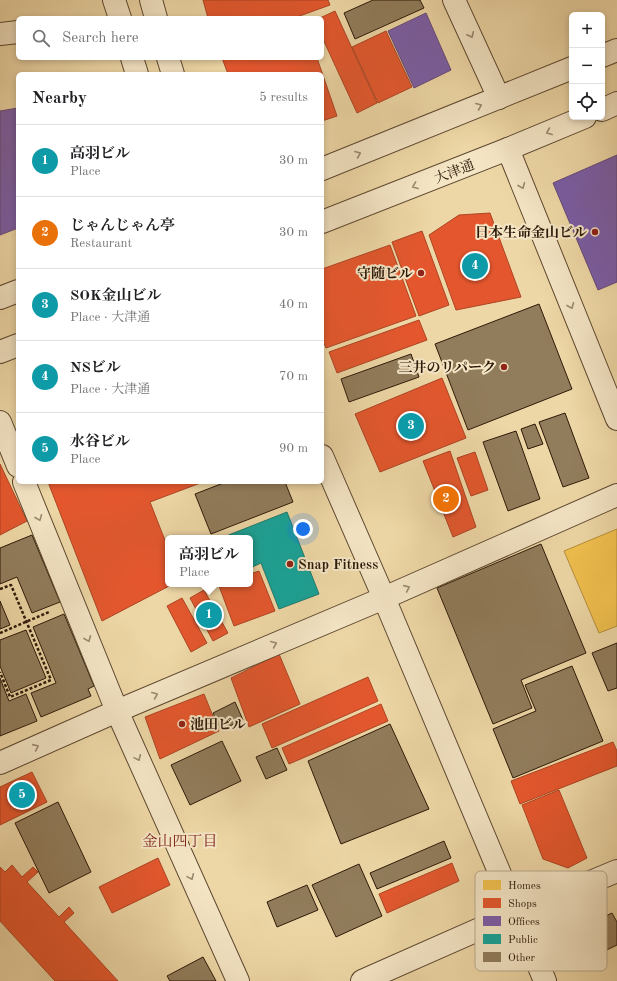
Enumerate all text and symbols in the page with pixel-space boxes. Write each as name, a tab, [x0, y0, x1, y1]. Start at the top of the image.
map controls	[569, 12, 605, 120]
button: +	[569, 12, 605, 48]
search box	[16, 16, 324, 60]
icon: search	[30, 27, 52, 49]
text: Search here	[62, 31, 139, 46]
one-way arrow	[466, 32, 474, 39]
button: −	[569, 48, 605, 84]
button: locate	[569, 84, 605, 120]
text: Nearby	[32, 90, 87, 107]
text: 5 results	[259, 91, 308, 104]
one-way arrow	[474, 103, 482, 111]
one-way arrow	[546, 127, 553, 135]
text: 高羽ビル	[70, 147, 130, 162]
one-way arrow	[355, 151, 362, 159]
text: 1	[41, 154, 49, 167]
text: 30 m	[279, 154, 308, 167]
street label: 大津通	[432, 157, 476, 186]
text: Place	[70, 165, 100, 178]
one-way arrow	[412, 181, 419, 189]
one-way arrow	[518, 182, 526, 189]
text: じゃんじゃん亭	[70, 219, 175, 234]
place label: 日本生命金山ビル	[475, 225, 587, 240]
text: 2	[41, 226, 49, 239]
text: 30 m	[279, 226, 308, 239]
marker: 日本生命金山ビル	[590, 227, 600, 237]
text: Restaurant	[70, 237, 132, 250]
pin: 4	[462, 251, 488, 281]
place label: 守随ビル	[357, 266, 413, 281]
marker: 守随ビル	[416, 268, 426, 278]
text: SOK金山ビル	[70, 289, 162, 304]
text: 3	[41, 298, 49, 311]
text: 40 m	[279, 298, 308, 311]
one-way arrow	[566, 302, 574, 310]
text: Place · 大津通	[70, 311, 150, 324]
place label: 三井のリパーク	[398, 360, 496, 375]
text: NSビル	[70, 361, 121, 376]
marker: 三井のリパーク	[499, 362, 509, 372]
text: 4	[41, 370, 49, 383]
text: 70 m	[279, 370, 308, 383]
text: Place · 大津通	[70, 383, 150, 396]
pin: 3	[398, 411, 424, 441]
text: 水谷ビル	[70, 435, 130, 450]
text: 5	[41, 442, 49, 455]
text: 90 m	[279, 442, 308, 455]
text: Place	[70, 453, 100, 466]
pin: 2	[433, 484, 459, 514]
one-way arrow	[34, 514, 42, 522]
your location	[293, 519, 313, 539]
popup	[165, 535, 253, 587]
text: 高羽ビル	[179, 548, 239, 563]
place label: Snap Fitness	[298, 558, 378, 572]
marker: Snap Fitness	[285, 559, 295, 569]
text: Place	[179, 566, 209, 579]
one-way arrow	[403, 584, 410, 592]
pin: 1	[196, 600, 222, 630]
one-way arrow	[83, 635, 91, 642]
one-way arrow	[271, 641, 278, 649]
one-way arrow	[150, 692, 158, 700]
place label: 池田ビル	[190, 716, 246, 732]
marker: 池田ビル	[177, 719, 187, 729]
one-way arrow	[32, 744, 39, 752]
one-way arrow	[133, 754, 141, 762]
pin: 5	[9, 780, 35, 810]
district label: 金山四丁目	[142, 833, 218, 850]
legend	[475, 871, 607, 971]
one-way arrow	[186, 873, 194, 881]
text: Homes	[508, 881, 541, 892]
text: Shops	[508, 899, 537, 910]
text: Offices	[508, 917, 540, 928]
text: Public	[508, 935, 538, 946]
text: Other	[508, 953, 536, 964]

